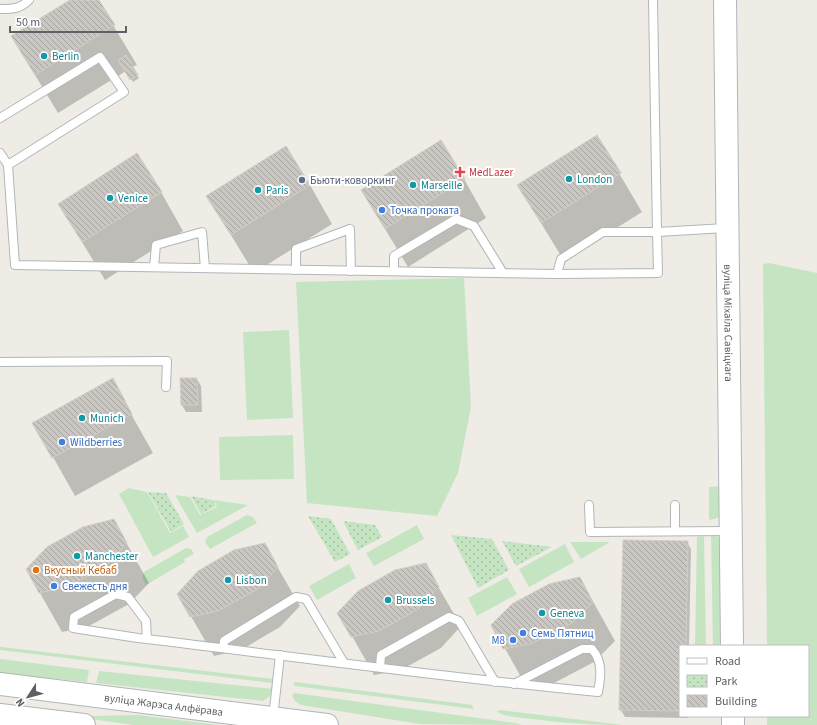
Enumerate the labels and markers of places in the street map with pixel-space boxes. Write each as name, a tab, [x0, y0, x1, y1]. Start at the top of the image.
place label: Berlin	[52, 49, 79, 64]
marker: Berlin	[39, 51, 49, 61]
place label: MedLazer	[469, 165, 513, 180]
marker: MedLazer	[454, 166, 466, 178]
place label: London	[577, 172, 612, 187]
place label: Бьюти-коворкинг	[310, 173, 396, 188]
marker: London	[564, 174, 574, 184]
marker: Бьюти-коворкинг	[297, 175, 307, 185]
place label: Marseille	[421, 178, 463, 193]
marker: Marseille	[408, 180, 418, 190]
place label: Paris	[266, 183, 289, 198]
marker: Paris	[253, 185, 263, 195]
place label: Venice	[118, 191, 148, 206]
marker: Venice	[105, 193, 115, 203]
place label: Точка проката	[390, 203, 459, 218]
marker: Точка проката	[377, 205, 387, 215]
place label: Munich	[90, 411, 124, 426]
marker: Munich	[77, 413, 87, 423]
place label: Wildberries	[70, 435, 123, 450]
marker: Wildberries	[57, 437, 67, 447]
place label: Manchester	[85, 549, 138, 564]
marker: Manchester	[72, 551, 82, 561]
place label: Вкусный Кебаб	[44, 563, 117, 578]
marker: Вкусный Кебаб	[31, 565, 41, 575]
place label: Lisbon	[236, 573, 267, 588]
marker: Lisbon	[223, 575, 233, 585]
place label: Cвежесть дня	[62, 579, 127, 594]
marker: Cвежесть дня	[49, 581, 59, 591]
place label: Brussels	[396, 593, 435, 608]
marker: Brussels	[383, 595, 393, 605]
place label: Geneva	[550, 606, 584, 621]
marker: Geneva	[537, 608, 547, 618]
place label: Семь Пятниц	[531, 626, 594, 641]
marker: Семь Пятниц	[518, 628, 528, 638]
place label: М8	[492, 633, 506, 648]
marker: М8	[508, 635, 518, 645]

